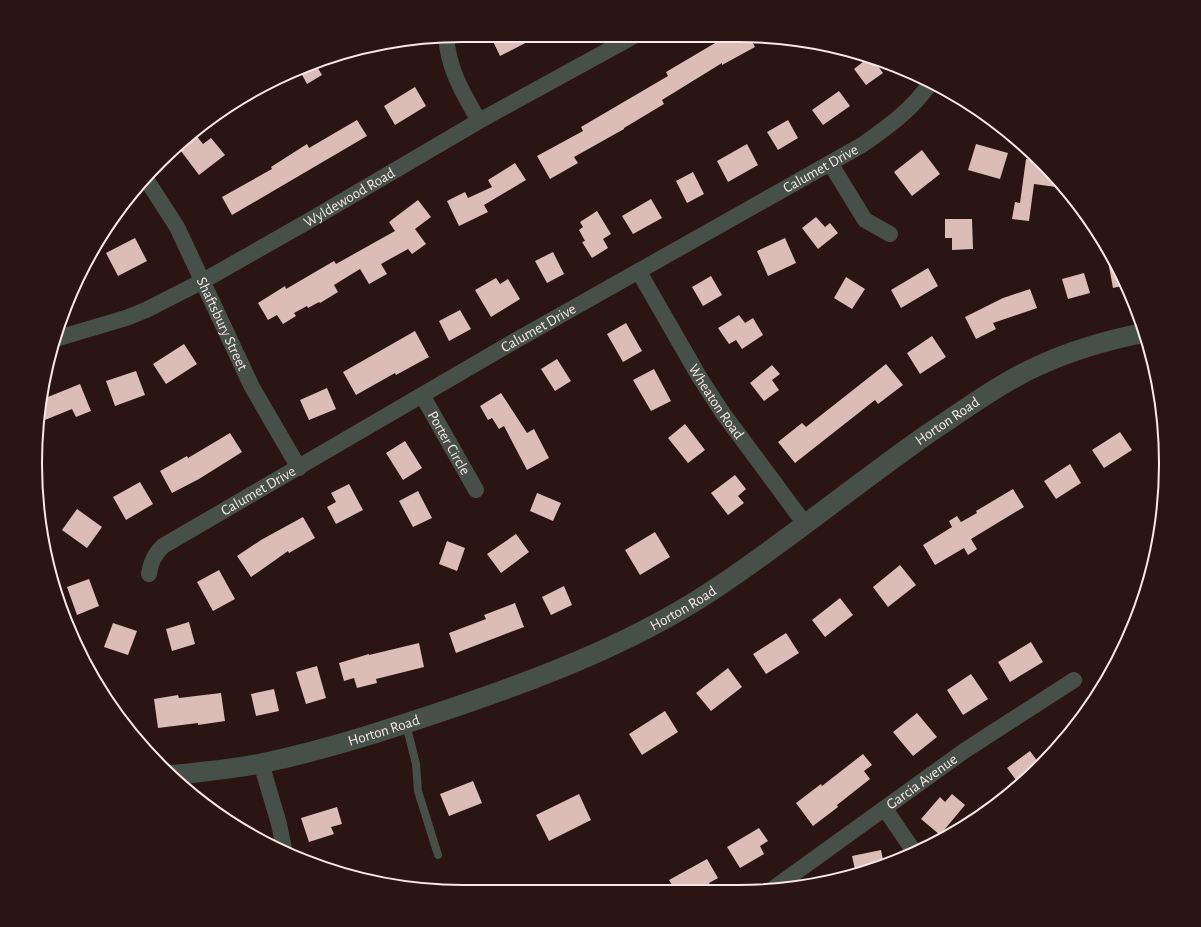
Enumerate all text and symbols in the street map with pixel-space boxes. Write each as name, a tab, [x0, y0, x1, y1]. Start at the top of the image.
street label: Calumet Drive	[780, 141, 860, 196]
street label: Wyldewood Road	[301, 165, 397, 230]
street label: Shaftsbury Street	[194, 275, 251, 373]
street label: Calumet Drive	[498, 301, 578, 355]
street label: Wheaton Road	[686, 362, 747, 442]
street label: Horton Road	[912, 394, 982, 448]
street label: Porter Circle	[425, 408, 473, 477]
street label: Calumet Drive	[218, 463, 298, 518]
street label: Horton Road	[647, 583, 719, 633]
street label: Horton Road	[346, 712, 422, 748]
street label: Garcia Avenue	[884, 751, 960, 812]

